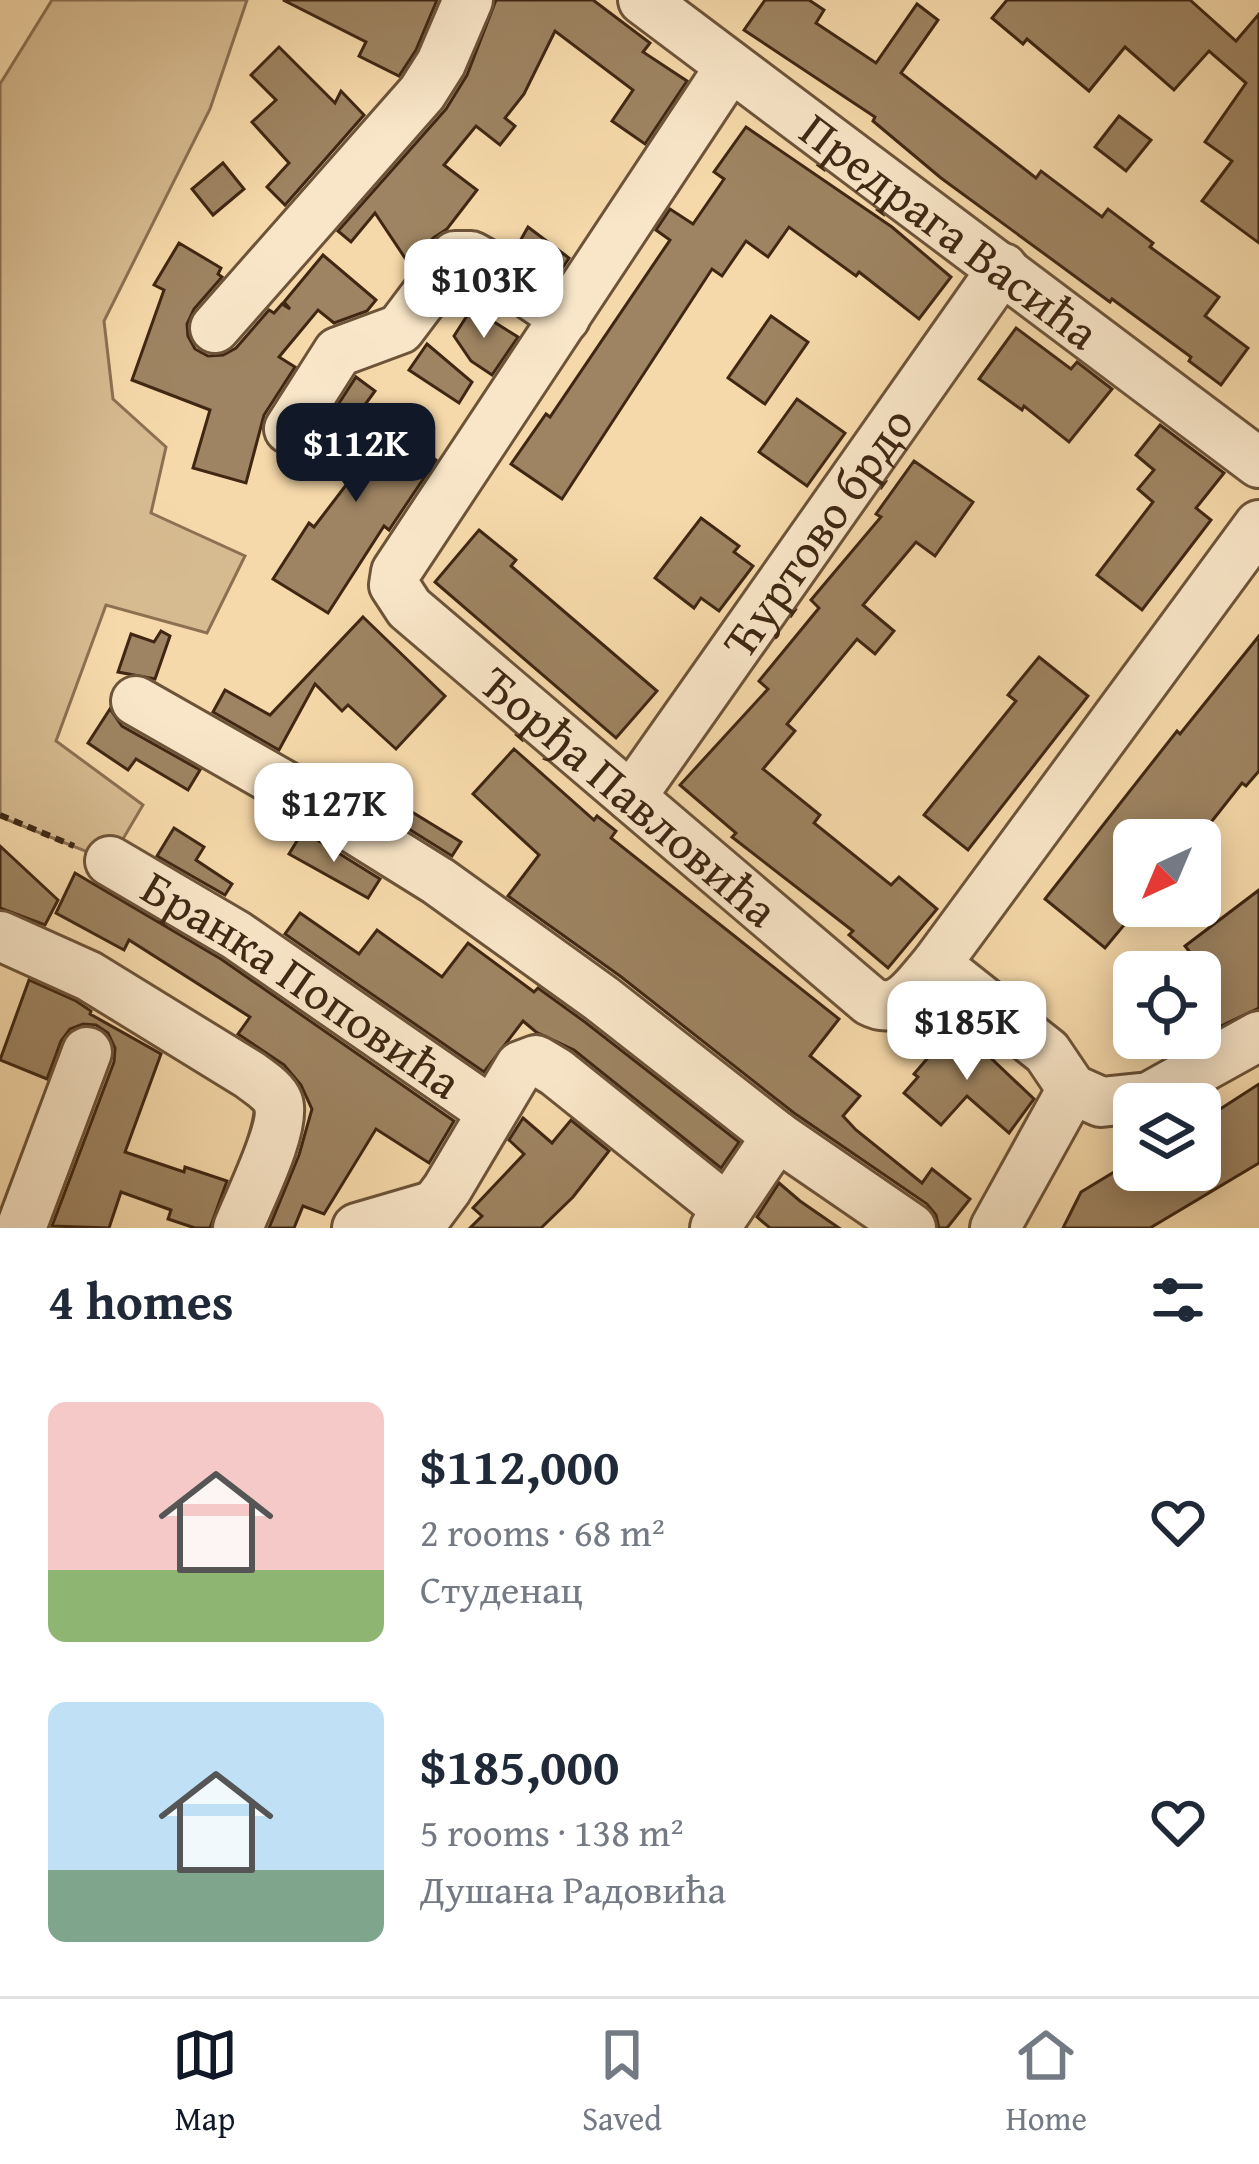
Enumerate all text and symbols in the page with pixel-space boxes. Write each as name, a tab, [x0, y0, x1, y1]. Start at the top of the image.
street label: Предрага Васића	[786, 94, 1115, 366]
pin: $103K	[400, 239, 568, 341]
text: $103K	[431, 249, 537, 306]
street label: Ћуртово брдо	[704, 392, 930, 672]
pin: $112K	[272, 403, 440, 505]
text: $112K	[303, 413, 409, 470]
street label: Ђорђа Павловића	[466, 648, 795, 943]
pin: $127K	[250, 763, 418, 865]
text: $127K	[281, 773, 387, 830]
north arrow	[1113, 819, 1221, 927]
map controls	[1113, 819, 1221, 1191]
street label: Бранка Поповића	[129, 851, 477, 1116]
button: locate	[1113, 951, 1221, 1059]
pin: $185K	[883, 981, 1051, 1083]
text: $185K	[914, 991, 1020, 1048]
button: layers	[1113, 1083, 1221, 1191]
text: 4 homes	[48, 1263, 234, 1338]
icon: filters	[1145, 1267, 1211, 1333]
text: $112,000	[420, 1428, 619, 1503]
icon: home	[144, 1450, 288, 1594]
icon: heart	[1145, 1489, 1211, 1555]
text: 2 rooms · 68 m²	[420, 1503, 665, 1560]
text: Студенац	[420, 1560, 583, 1617]
text: $185,000	[420, 1728, 619, 1803]
icon: home	[144, 1750, 288, 1894]
icon: heart	[1145, 1789, 1211, 1855]
text: 5 rooms · 138 m²	[420, 1803, 684, 1860]
text: Душана Радовића	[420, 1860, 726, 1917]
tab: Map	[172, 2022, 238, 2142]
tab: Saved	[582, 2022, 662, 2142]
tab: Home	[1006, 2022, 1087, 2142]

